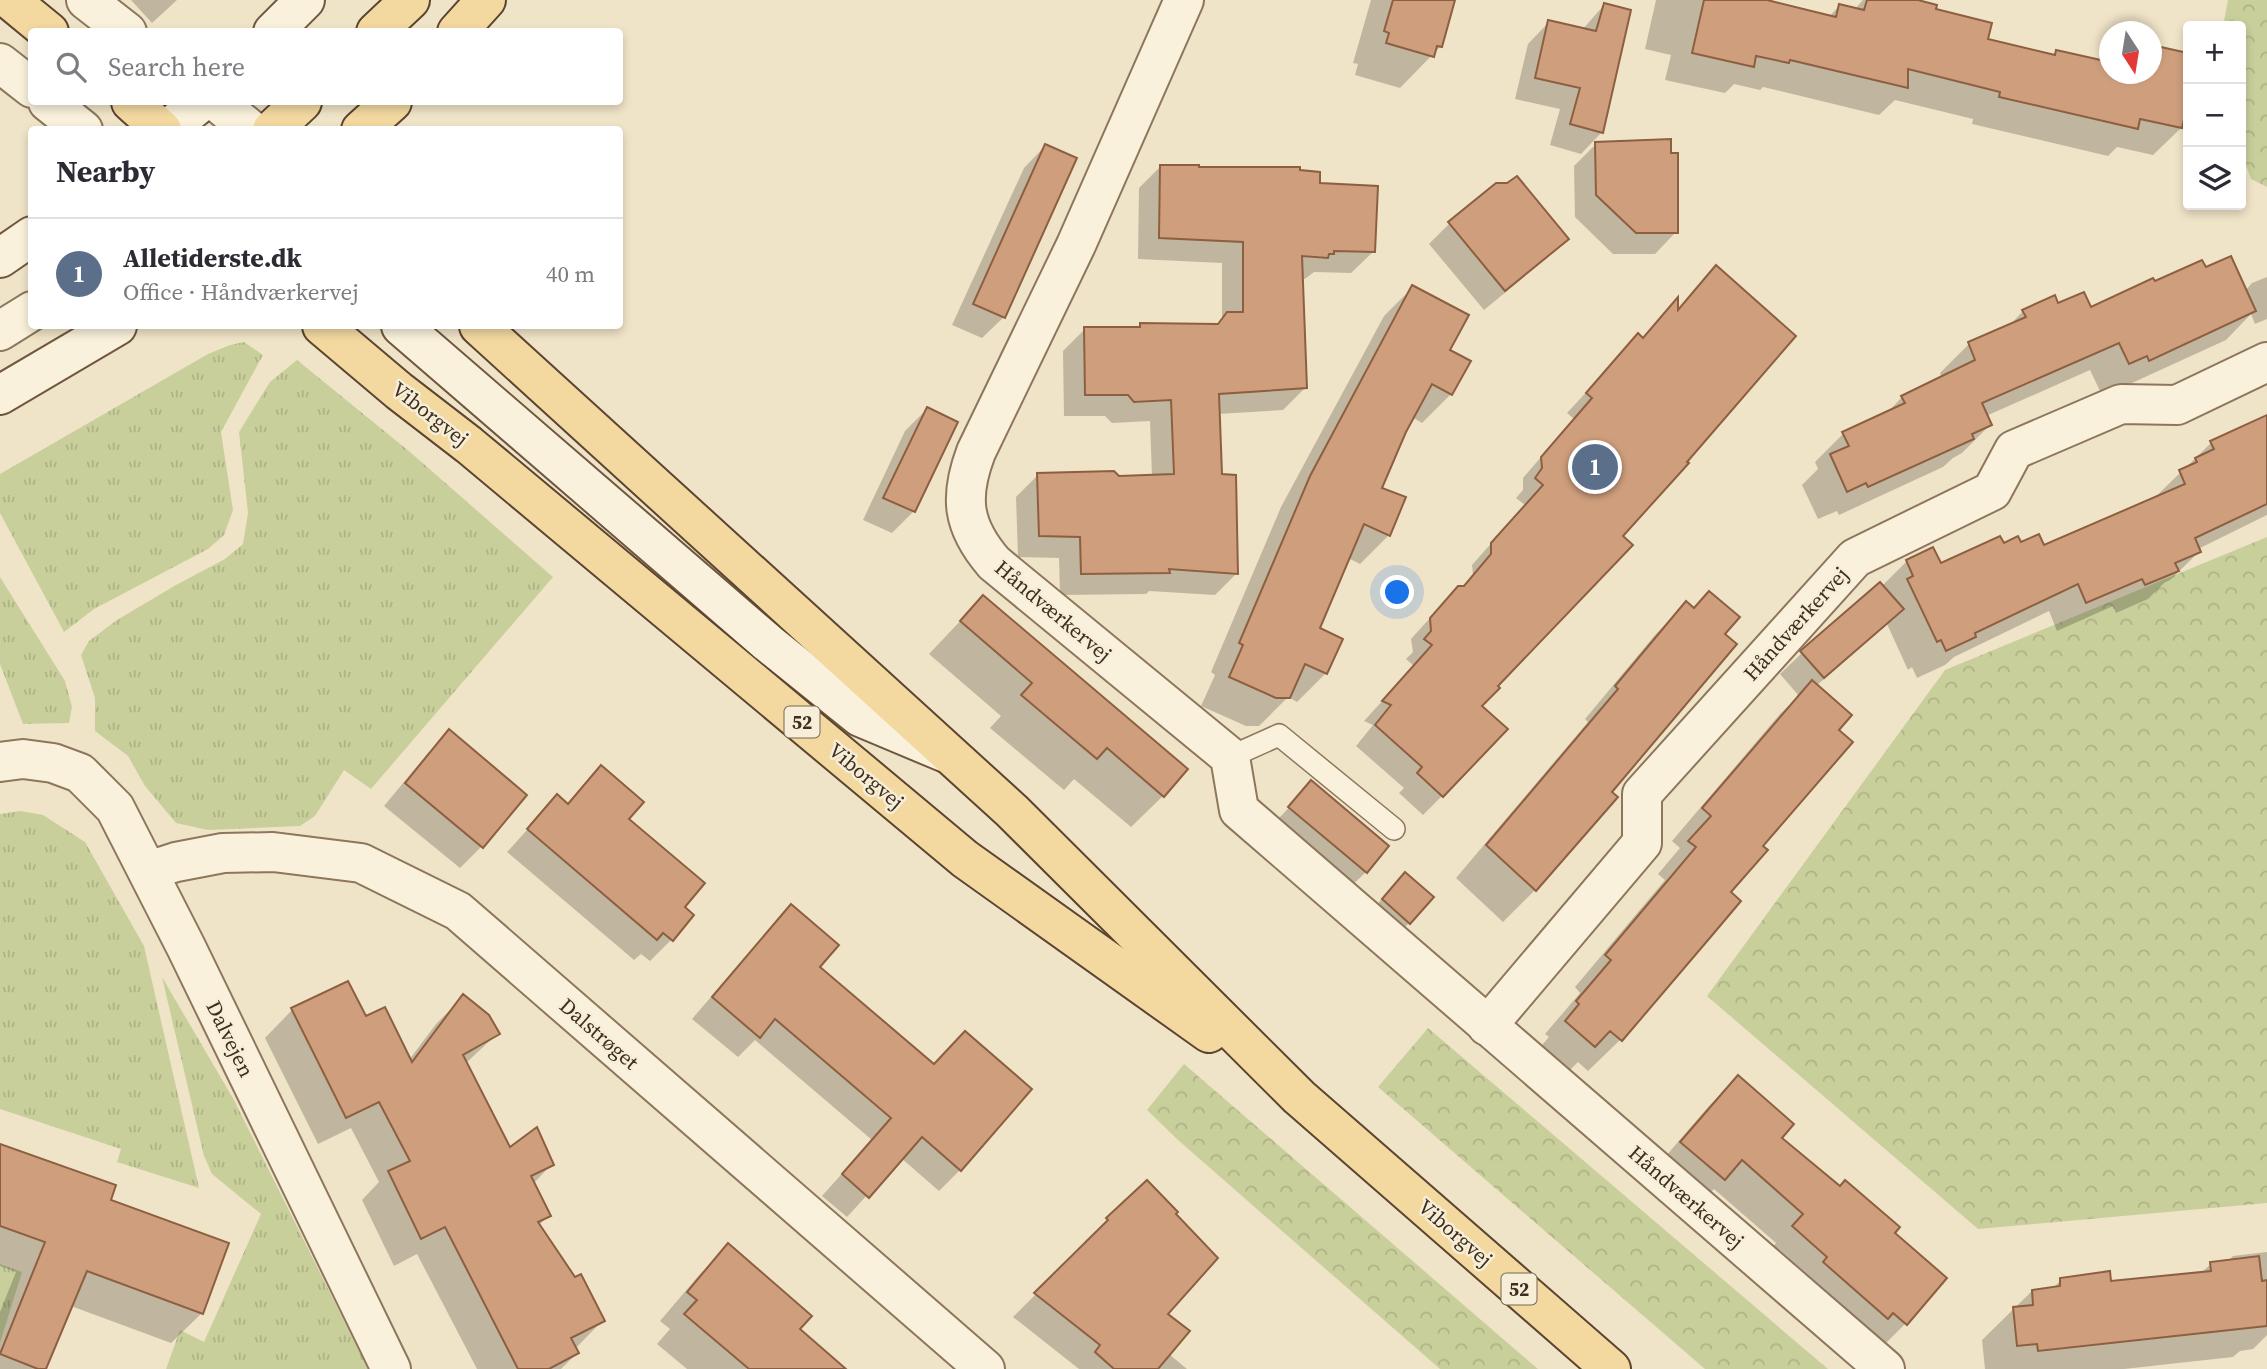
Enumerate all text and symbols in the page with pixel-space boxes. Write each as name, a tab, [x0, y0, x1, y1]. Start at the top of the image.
north arrow	[2099, 21, 2162, 84]
map controls	[2183, 21, 2246, 210]
button: +	[2183, 21, 2246, 84]
search box	[28, 28, 623, 105]
icon: search	[52, 48, 90, 86]
text: Search here	[108, 49, 245, 85]
button: −	[2183, 84, 2246, 147]
button: layers	[2183, 147, 2246, 210]
text: Nearby	[56, 151, 155, 192]
text: Alletiderste.dk	[123, 240, 302, 276]
text: 1	[73, 258, 85, 290]
text: 40 m	[546, 258, 595, 290]
text: Office · Håndværkervej	[123, 276, 359, 308]
street label: Viborgvej	[386, 375, 475, 453]
pin: 1	[1572, 441, 1618, 493]
street label: Håndværkervej	[989, 553, 1118, 668]
street label: Håndværkervej	[1737, 560, 1855, 687]
your location	[1380, 575, 1414, 609]
road number: 52	[784, 706, 820, 737]
street label: Viborgvej	[823, 736, 910, 816]
street label: Dalstrøget	[554, 991, 645, 1076]
street label: Dalvejen	[199, 996, 262, 1082]
street label: Håndværkervej	[1622, 1138, 1750, 1255]
street label: Viborgvej	[1412, 1192, 1499, 1273]
road number: 52	[1502, 1274, 1536, 1304]

